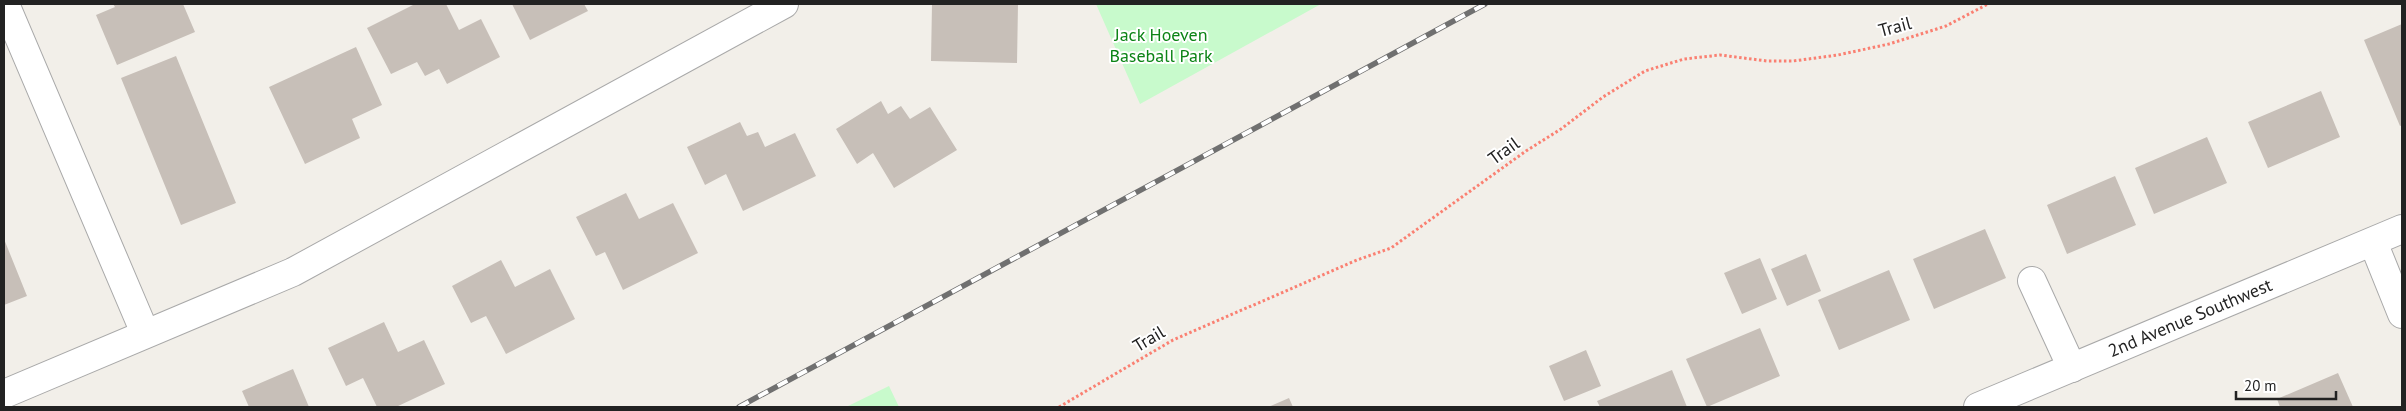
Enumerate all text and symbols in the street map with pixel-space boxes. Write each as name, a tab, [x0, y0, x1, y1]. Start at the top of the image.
street label: Trail	[1876, 11, 1915, 42]
park label: Jack Hoeven Baseball Park	[1109, 23, 1213, 67]
street label: Trail	[1484, 131, 1525, 170]
street label: 2nd Avenue Southwest	[2105, 273, 2275, 362]
street label: Trail	[1129, 320, 1170, 357]
scale bar	[2236, 368, 2336, 400]
text: 20 m	[2244, 376, 2277, 395]

